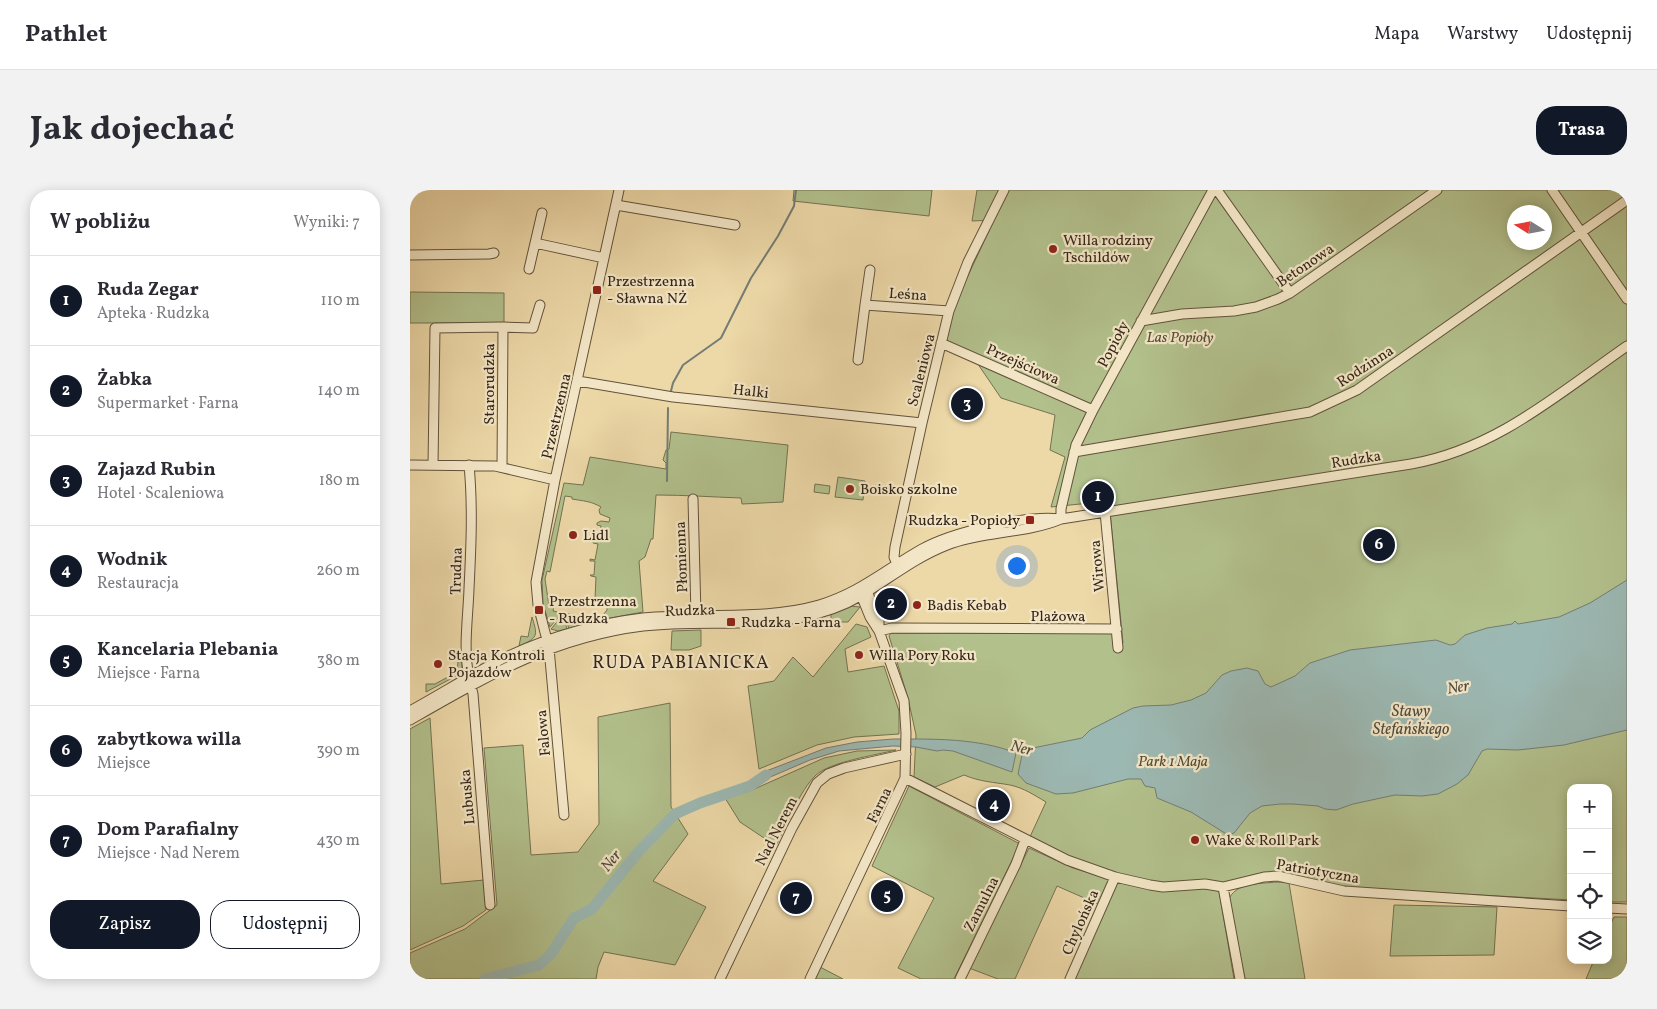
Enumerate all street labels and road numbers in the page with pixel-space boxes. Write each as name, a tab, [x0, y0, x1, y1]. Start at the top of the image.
street label: Betonowa	[1273, 239, 1339, 293]
street label: Leśna	[888, 284, 928, 307]
street label: Popioły	[1093, 318, 1135, 372]
street label: Scaleniowa	[903, 332, 942, 409]
street label: Przejściowa	[982, 340, 1062, 391]
street label: Rodzinna	[1333, 341, 1398, 393]
street label: Starorudzka	[480, 343, 501, 425]
street label: Przestrzenna	[537, 371, 578, 461]
street label: Halki	[732, 380, 770, 405]
street label: Rudzka	[1330, 446, 1383, 475]
street label: Płomienna	[671, 521, 694, 593]
street label: Wirowa	[1086, 539, 1111, 593]
street label: Trudna	[446, 547, 469, 595]
street label: Rudzka	[665, 600, 716, 623]
street label: Plażowa	[1030, 607, 1086, 628]
street label: Falowa	[532, 709, 557, 757]
street label: Lubuska	[456, 768, 481, 825]
street label: Farna	[863, 784, 898, 827]
street label: Nad Nerem	[751, 794, 804, 870]
street label: Patriotyczna	[1275, 855, 1361, 890]
street label: Zamulna	[959, 873, 1005, 936]
street label: Chylońska	[1058, 886, 1105, 959]

